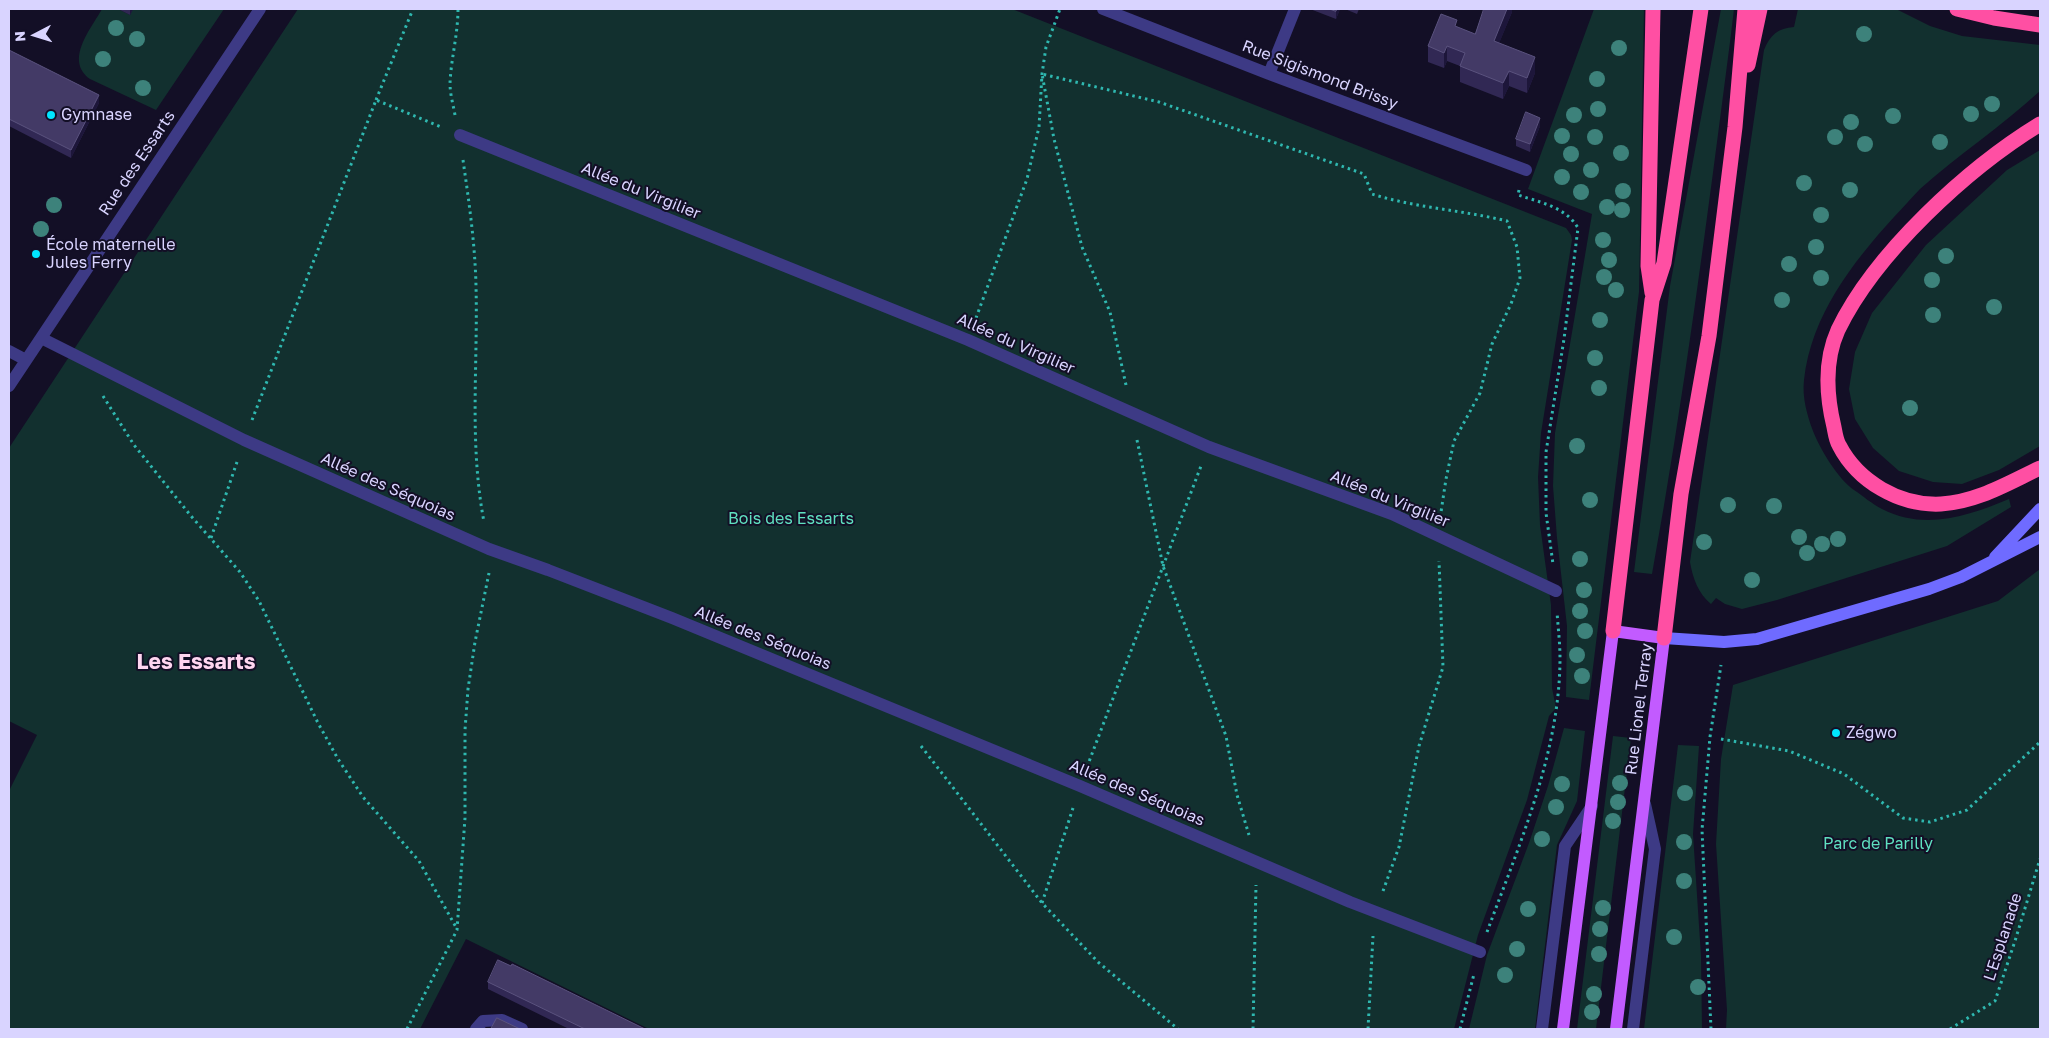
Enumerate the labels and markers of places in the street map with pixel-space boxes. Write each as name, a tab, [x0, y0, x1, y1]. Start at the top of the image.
place label: Gymnase	[61, 105, 132, 125]
marker: Gymnase	[45, 109, 57, 121]
place label: École maternelle Jules Ferry	[46, 235, 176, 273]
marker: École maternelle Jules Ferry	[30, 248, 42, 260]
place label: Zégwo	[1846, 723, 1897, 743]
marker: Zégwo	[1830, 727, 1842, 739]

